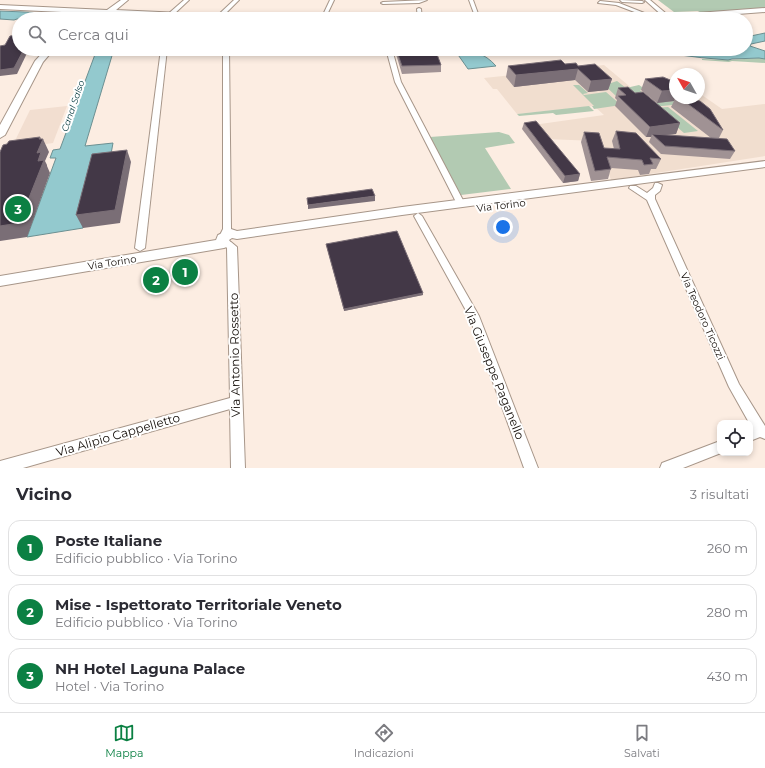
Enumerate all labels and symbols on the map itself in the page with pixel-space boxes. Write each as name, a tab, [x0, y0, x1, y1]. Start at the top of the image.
north arrow	[669, 68, 705, 104]
water label: Canal Salso	[59, 78, 87, 133]
pin: 3	[5, 194, 31, 224]
street label: Via Torino	[476, 196, 526, 215]
your location	[493, 217, 513, 237]
street label: Via Torino	[87, 252, 137, 273]
pin: 1	[172, 257, 198, 287]
pin: 2	[143, 265, 169, 295]
street label: Via Teodoro Ticozzi	[677, 270, 728, 362]
street label: Via Antonio Rossetto	[226, 293, 243, 417]
street label: Via Giuseppe Paganello	[461, 304, 528, 442]
street label: Via Alipio Cappelletto	[54, 410, 182, 459]

